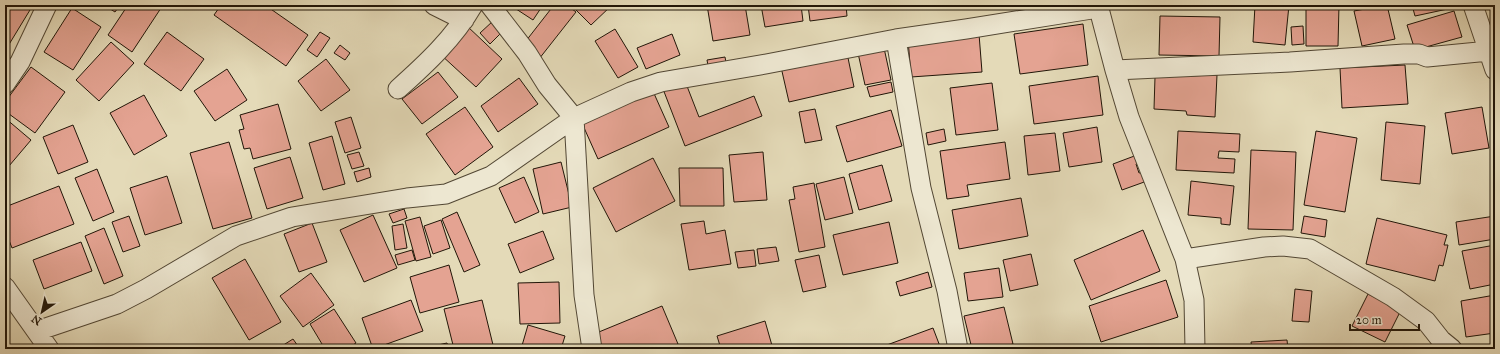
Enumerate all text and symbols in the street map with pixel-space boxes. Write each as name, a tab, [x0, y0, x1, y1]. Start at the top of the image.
north arrow	[22, 292, 62, 332]
scale bar	[1350, 306, 1419, 332]
text: N	[29, 312, 44, 328]
text: 20 m	[1356, 313, 1382, 327]

